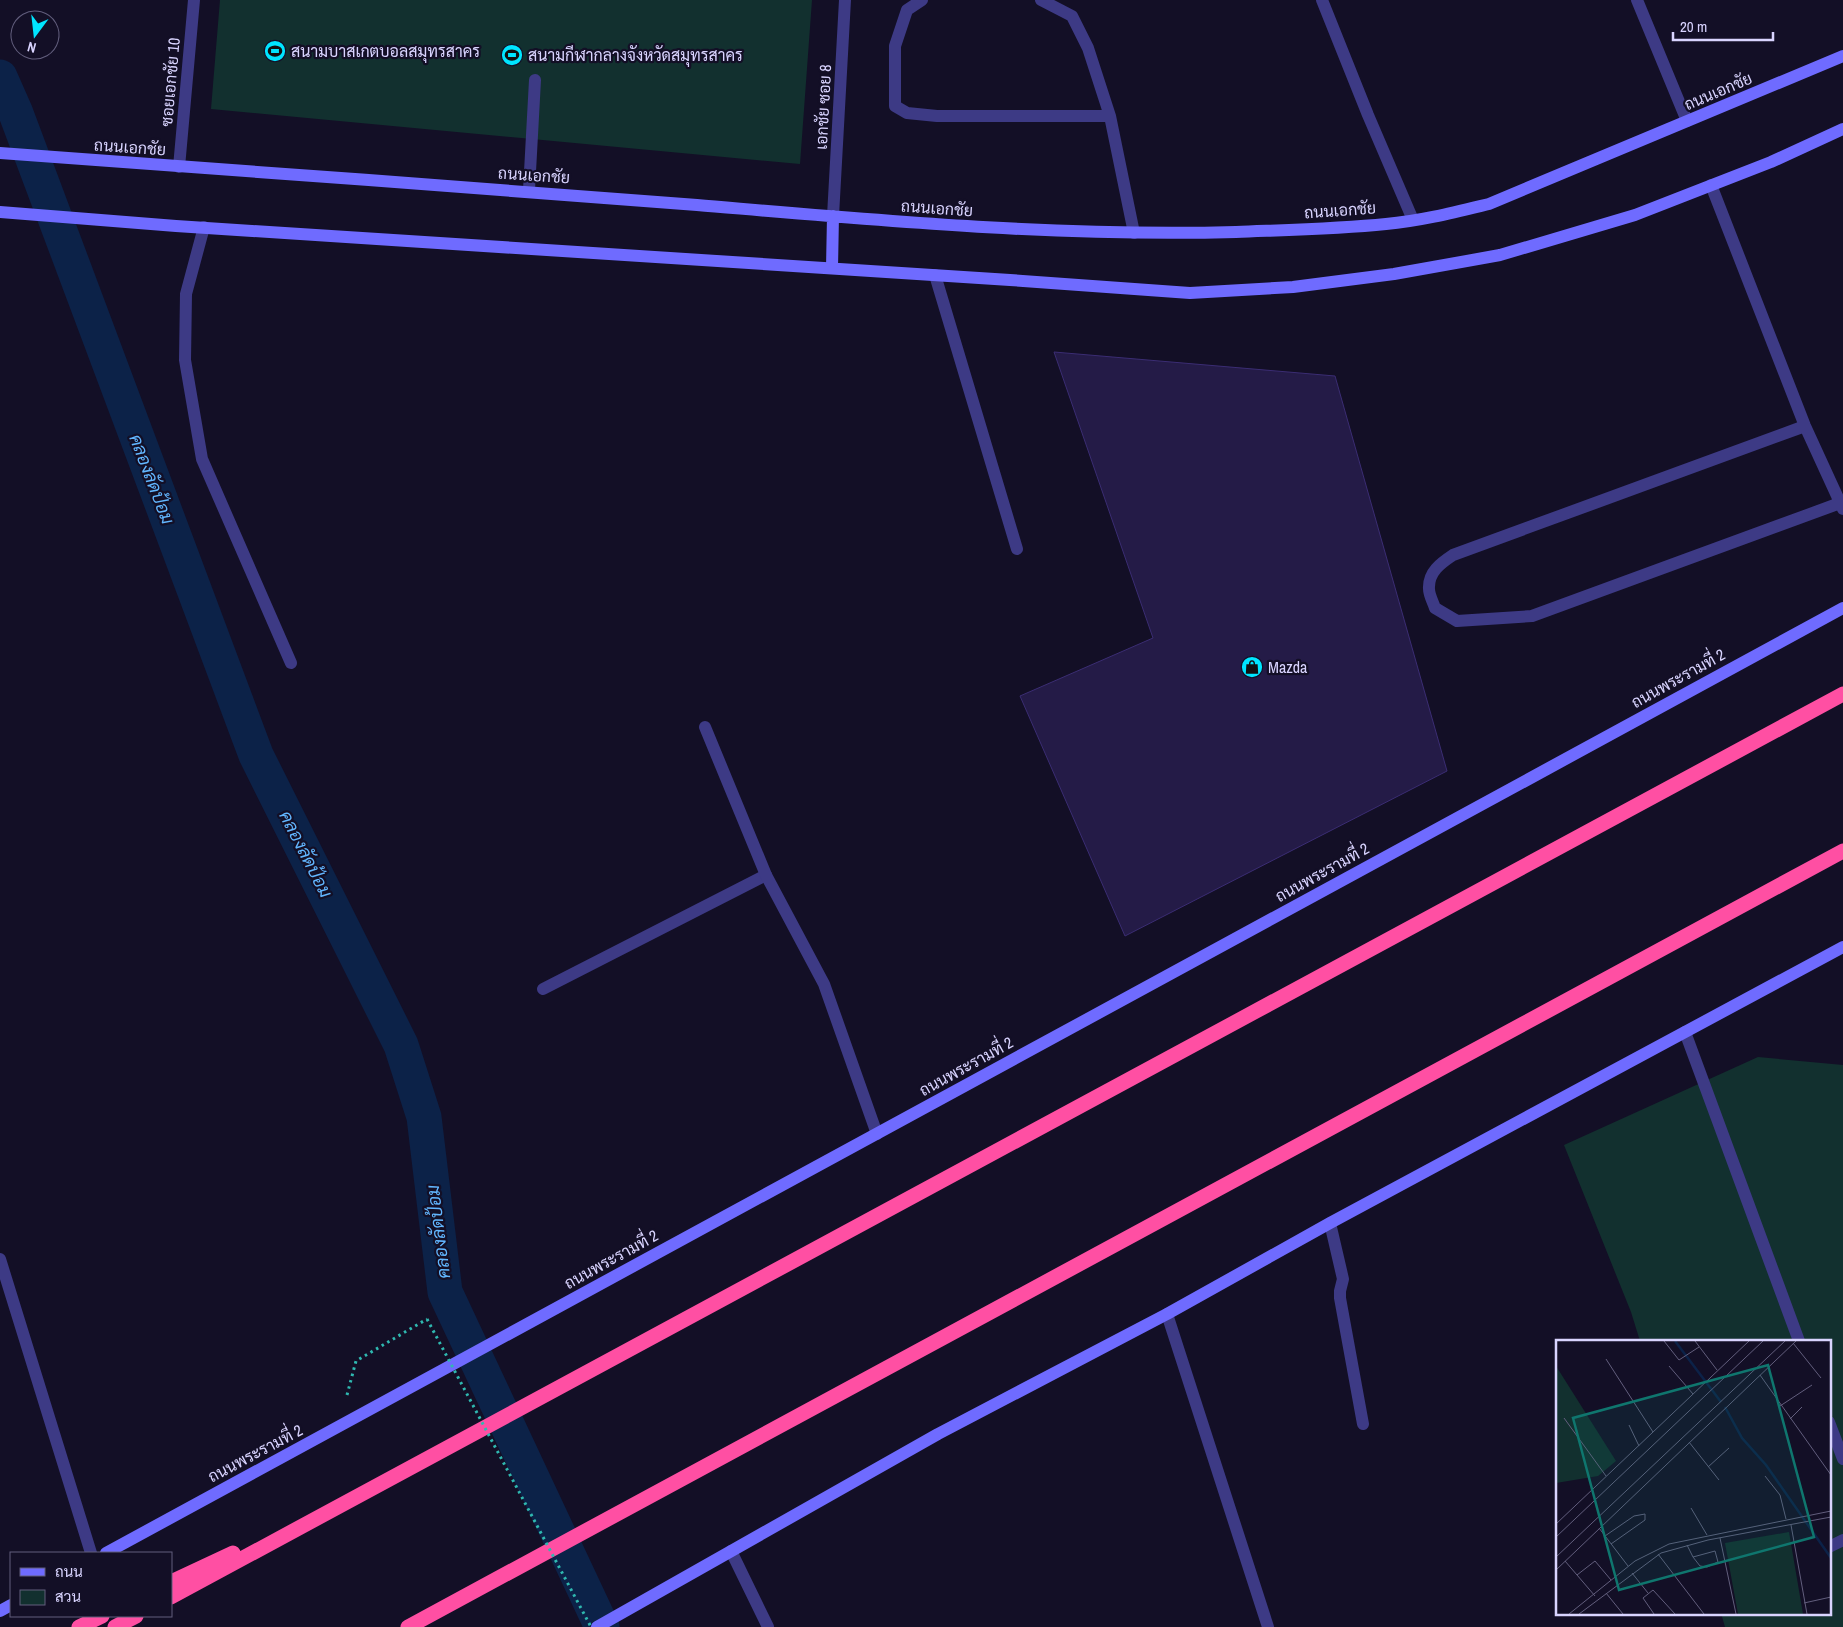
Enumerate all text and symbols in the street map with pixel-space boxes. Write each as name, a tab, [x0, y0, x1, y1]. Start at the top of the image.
north arrow	[10, 10, 60, 60]
scale bar	[1673, 10, 1773, 42]
text: 20 m	[1680, 16, 1707, 37]
street label: ซอยเอกชัย 10	[155, 37, 185, 127]
text: N	[25, 38, 38, 57]
sports icon: สนามบาสเกตบอลสมุทรสาคร	[263, 39, 287, 63]
place label: สนามบาสเกตบอลสมุทรสาคร	[291, 40, 480, 63]
sports icon: สนามกีฬากลางจังหวัดสมุทรสาคร	[500, 43, 524, 67]
place label: สนามกีฬากลางจังหวัดสมุทรสาคร	[528, 44, 743, 67]
street label: เอกชัย ซอย 8	[810, 64, 836, 150]
street label: ถนนเอกชัย	[1681, 67, 1755, 115]
street label: ถนนเอกชัย	[93, 134, 167, 160]
street label: ถนนเอกชัย	[497, 162, 571, 188]
street label: ถนนเอกชัย	[900, 195, 974, 221]
street label: ถนนเอกชัย	[1303, 197, 1377, 223]
water label: คลองลัดป้อม	[123, 430, 181, 528]
street label: ถนนพระรามที่ 2	[1626, 640, 1729, 713]
shop icon: Mazda	[1240, 655, 1264, 679]
place label: Mazda	[1268, 656, 1308, 678]
water label: คลองลัดป้อม	[273, 806, 339, 902]
street label: ถนนพระรามที่ 2	[1270, 834, 1373, 907]
street label: ถนนพระรามที่ 2	[914, 1028, 1017, 1101]
water label: คลองลัดป้อม	[420, 1184, 456, 1280]
street label: ถนนพระรามที่ 2	[559, 1221, 662, 1294]
inset map	[1556, 1340, 1830, 1614]
street label: ถนนพระรามที่ 2	[202, 1416, 306, 1487]
legend	[10, 1552, 172, 1617]
text: ถนน	[55, 1561, 83, 1582]
text: สวน	[55, 1586, 81, 1607]

